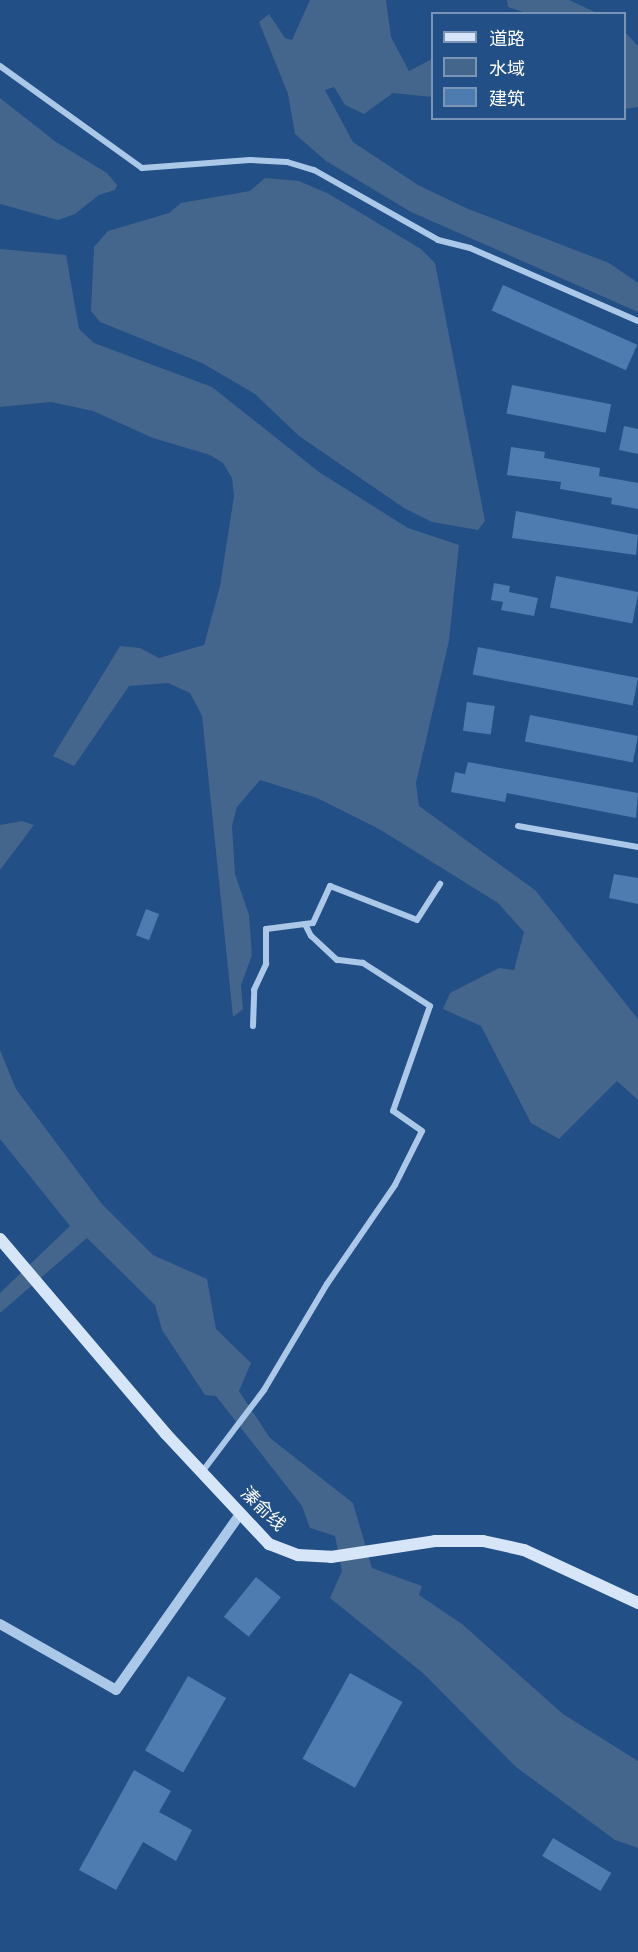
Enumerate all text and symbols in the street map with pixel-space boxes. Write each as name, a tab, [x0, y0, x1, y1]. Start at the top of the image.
legend	[431, 12, 626, 120]
text: 道路	[489, 28, 525, 50]
text: 水域	[489, 58, 525, 80]
text: 建筑	[489, 88, 525, 110]
street label: 溱俞线	[236, 1482, 290, 1536]

